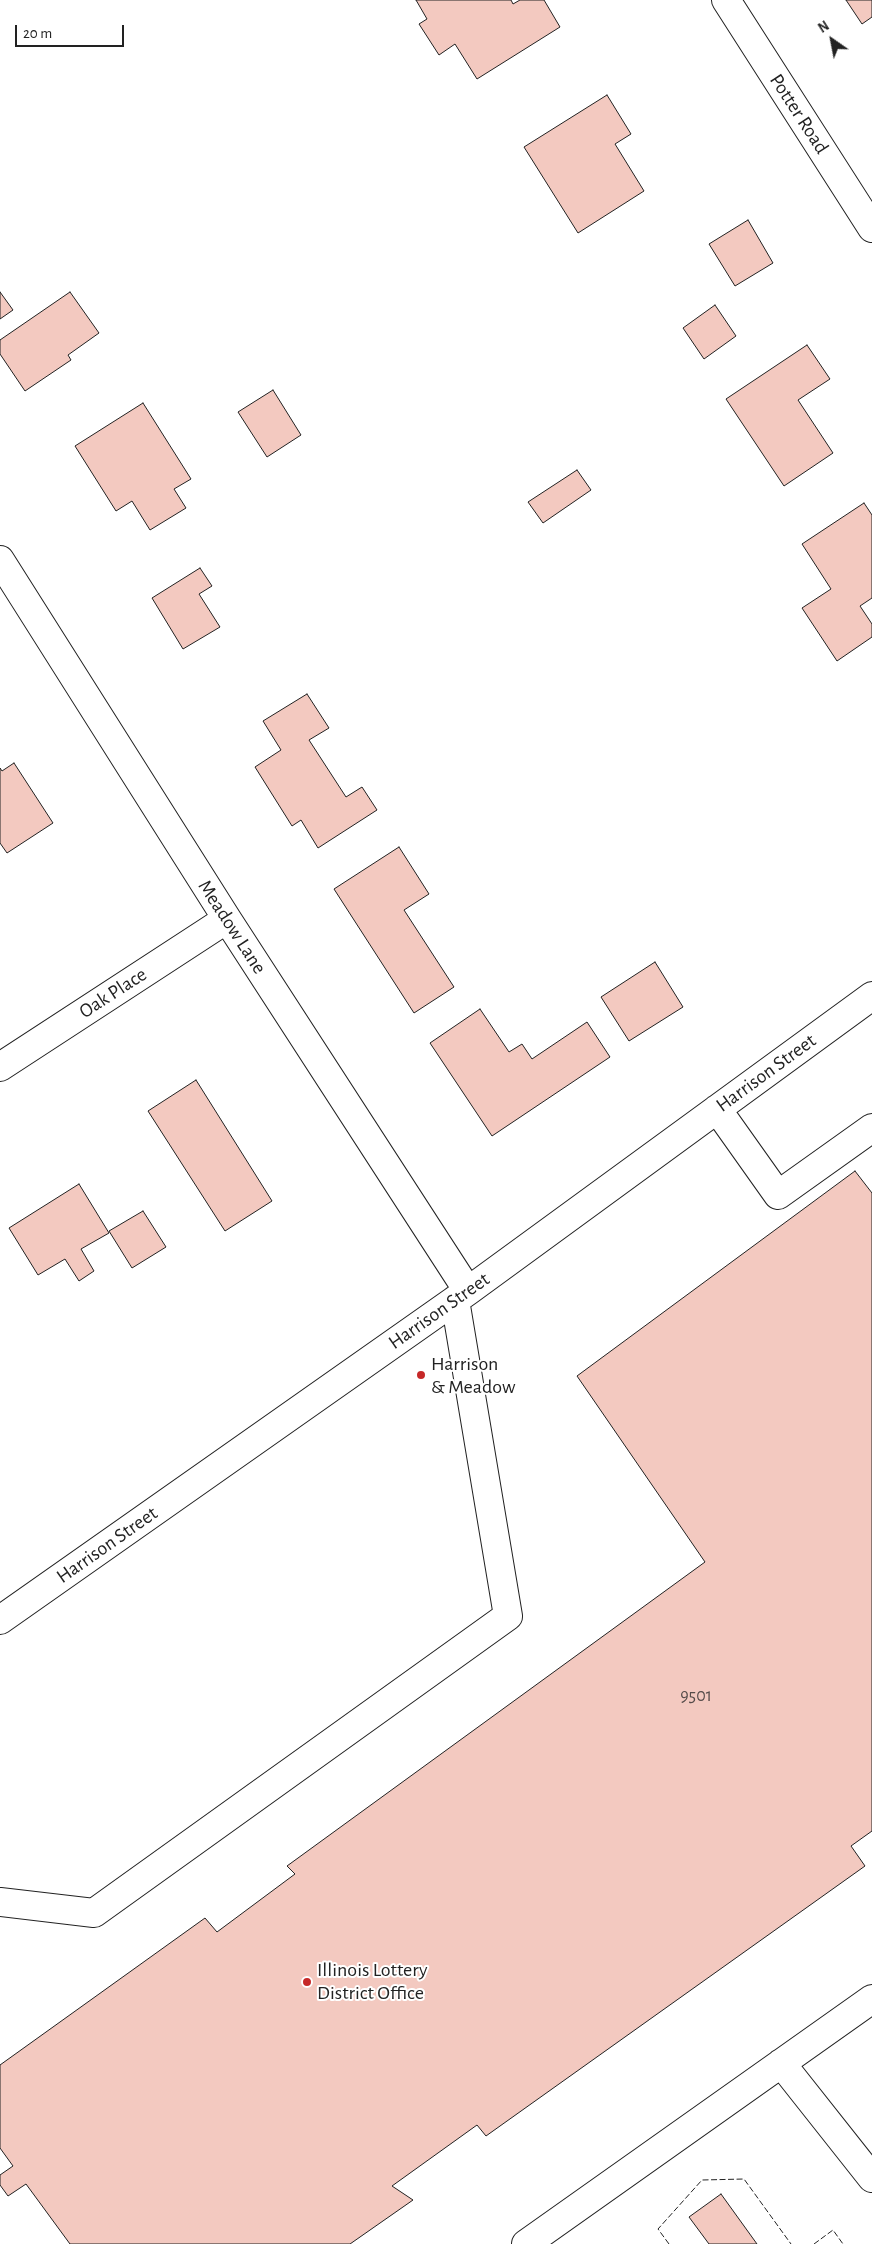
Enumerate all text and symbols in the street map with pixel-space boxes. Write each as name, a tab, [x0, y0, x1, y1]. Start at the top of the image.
scale bar	[18, 15, 126, 47]
north arrow	[807, 15, 857, 65]
text: N	[816, 19, 832, 36]
text: 20 m	[23, 26, 52, 41]
street label: Potter Road	[764, 69, 834, 159]
street label: Meadow Lane	[193, 875, 271, 979]
street label: Oak Place	[75, 962, 151, 1024]
street label: Harrison Street	[711, 1029, 821, 1117]
street label: Harrison Street	[384, 1267, 494, 1355]
place label: Harrison & Meadow	[431, 1352, 515, 1399]
marker: Harrison & Meadow	[415, 1369, 427, 1381]
street label: Harrison Street	[52, 1501, 162, 1589]
house number: 9501	[680, 1685, 712, 1707]
place label: Illinois Lottery District Office	[317, 1958, 428, 2005]
marker: Illinois Lottery District Office	[301, 1976, 313, 1988]

